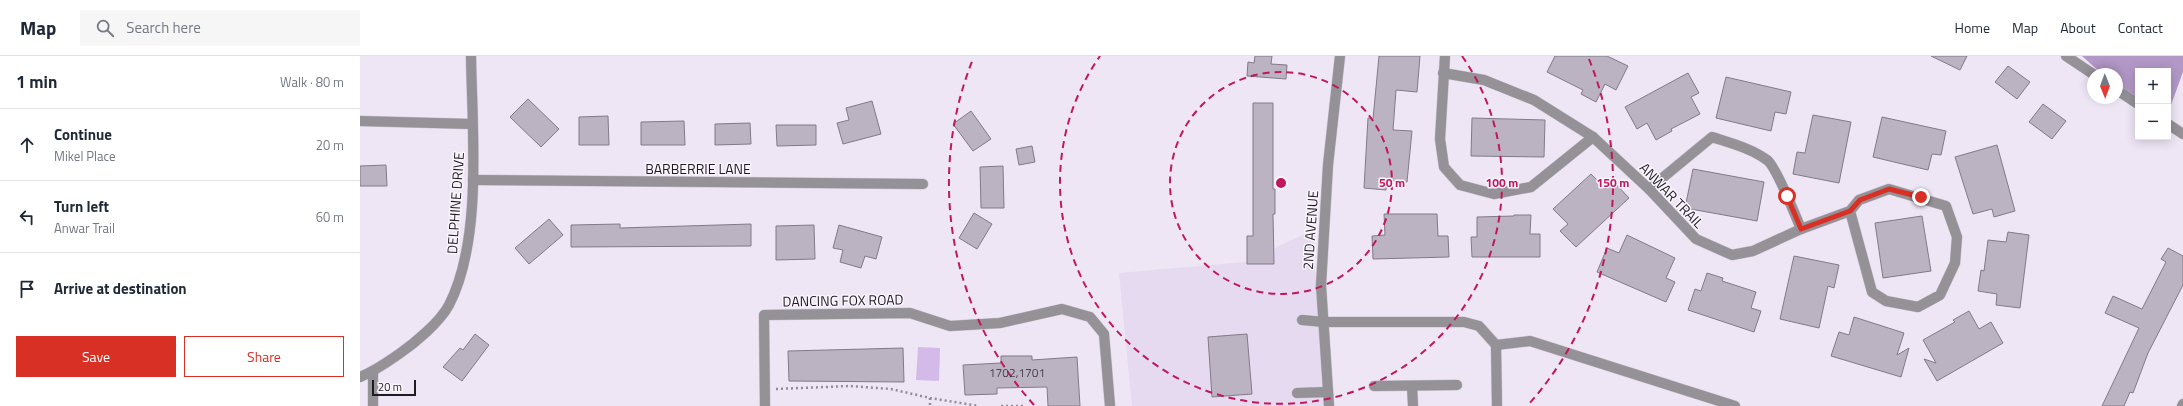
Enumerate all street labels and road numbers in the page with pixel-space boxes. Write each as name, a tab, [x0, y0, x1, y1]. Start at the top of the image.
street label: DELPHINE DRIVE	[441, 151, 469, 255]
street label: ANWAR TRAIL	[1635, 157, 1709, 233]
street label: BARBERRIE LANE	[645, 158, 751, 179]
street label: 2ND AVENUE	[1297, 189, 1323, 270]
street label: DANCING FOX ROAD	[782, 288, 904, 312]

